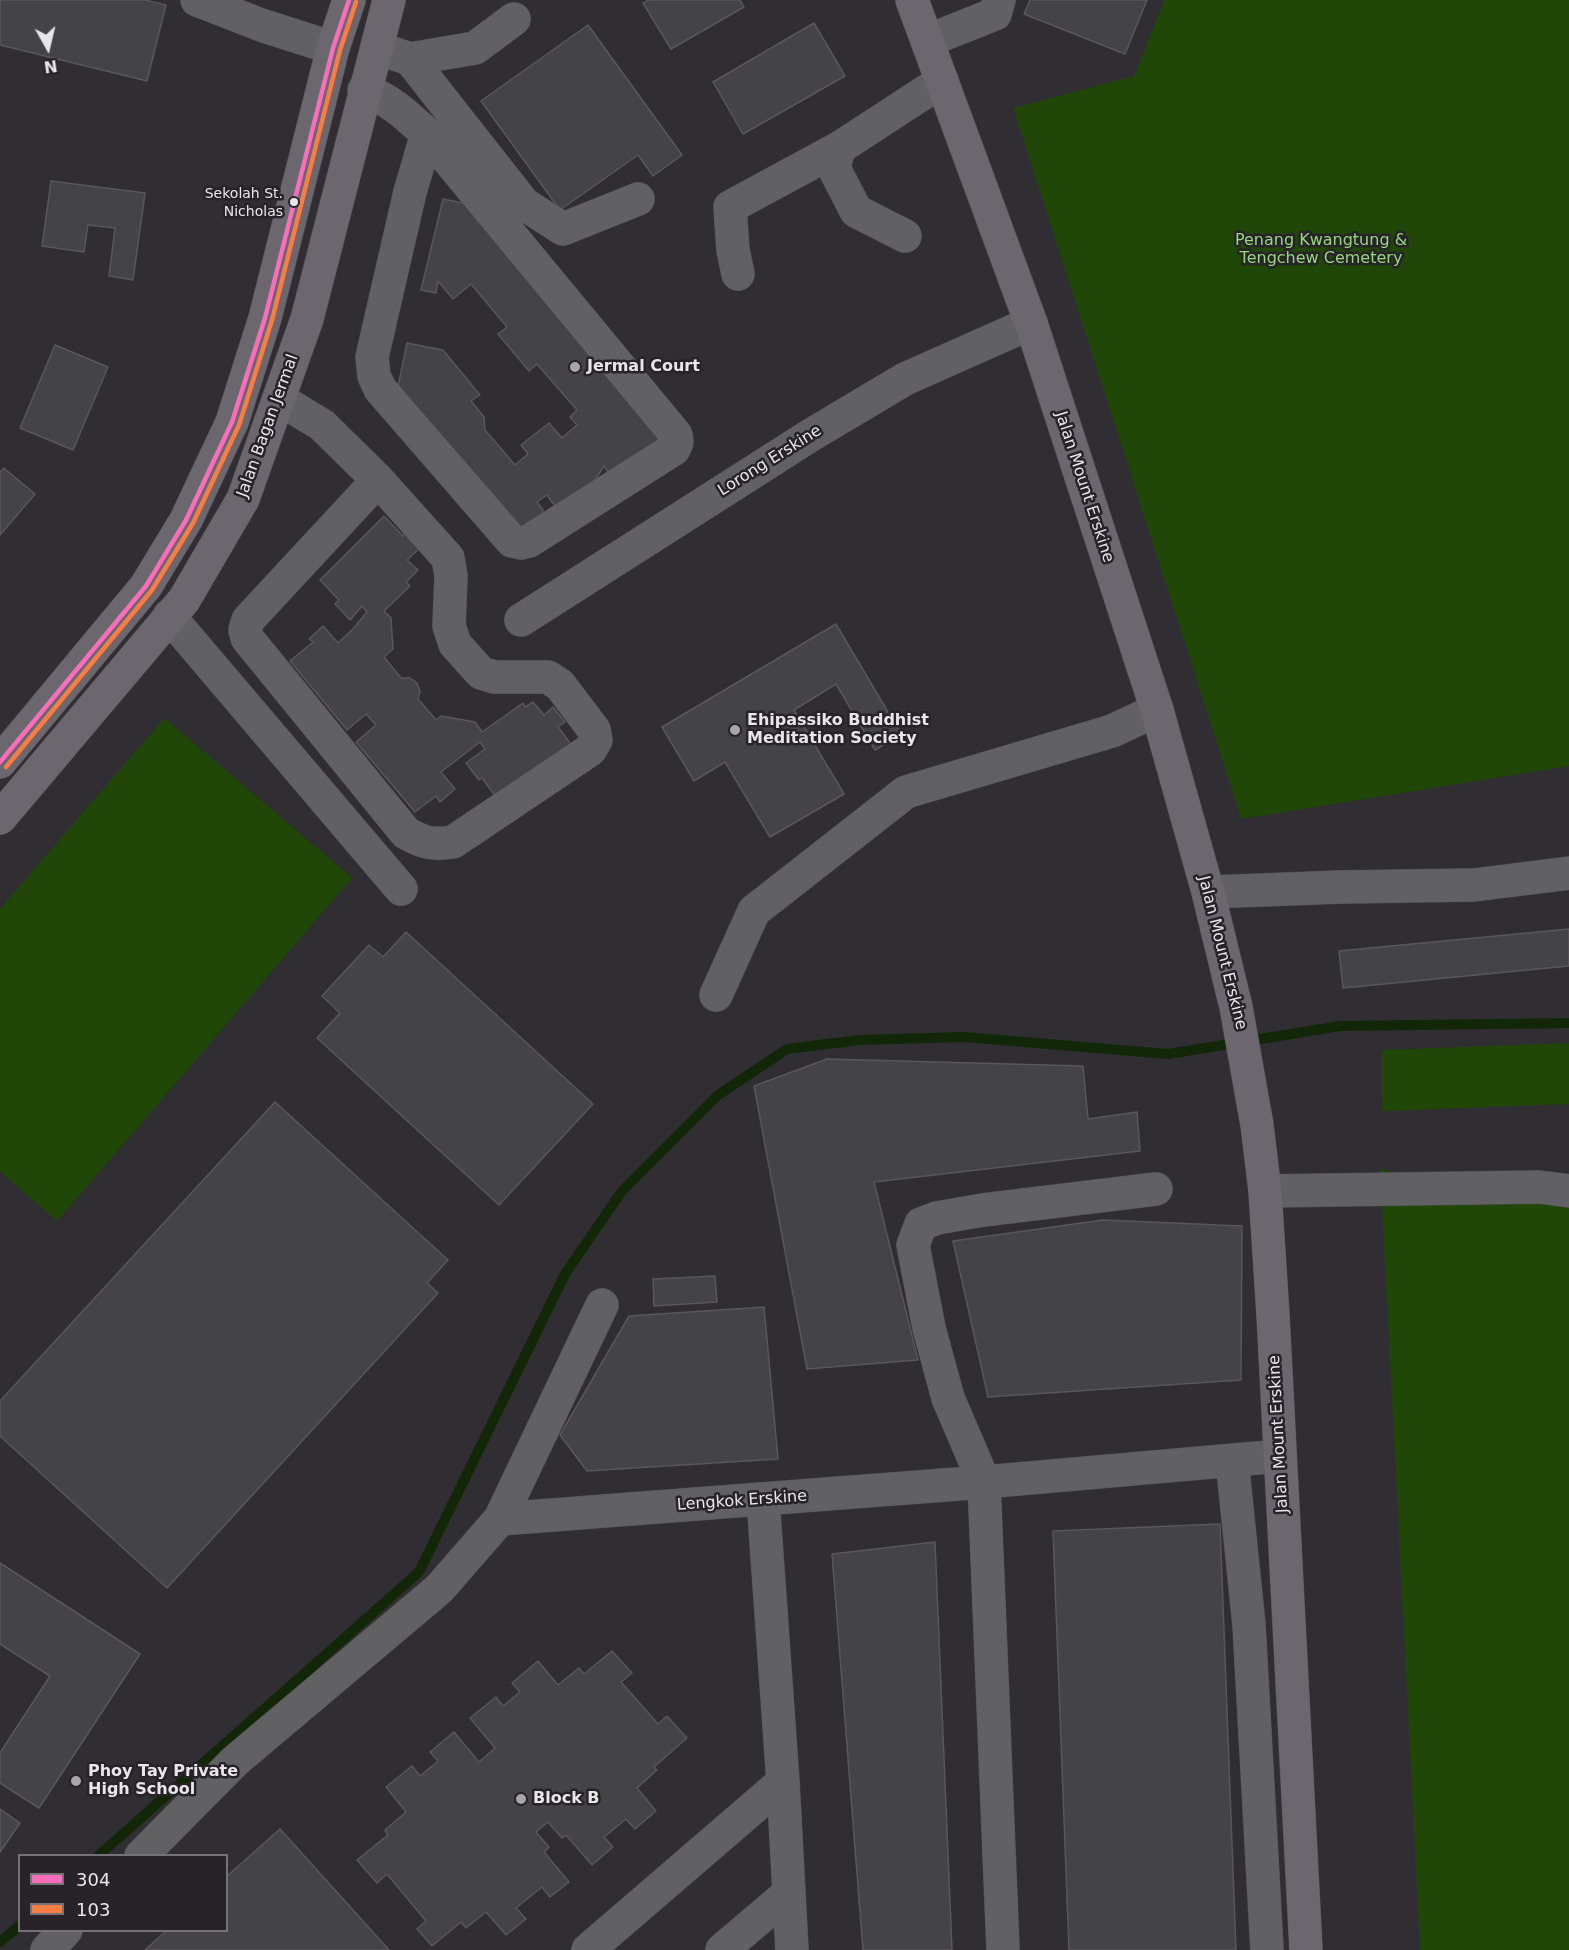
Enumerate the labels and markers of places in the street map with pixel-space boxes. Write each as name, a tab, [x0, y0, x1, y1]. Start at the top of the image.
place label: Sekolah St. Nicholas	[205, 186, 283, 219]
marker: Sekolah St. Nicholas	[288, 196, 300, 208]
place label: Jermal Court	[587, 357, 700, 377]
marker: Jermal Court	[568, 360, 582, 374]
place label: Ehipassiko Buddhist Meditation Society	[747, 711, 929, 749]
marker: Ehipassiko Buddhist Meditation Society	[728, 723, 742, 737]
place label: Phoy Tay Private High School	[88, 1762, 238, 1800]
marker: Phoy Tay Private High School	[69, 1774, 83, 1788]
place label: Block B	[533, 1789, 600, 1809]
marker: Block B	[514, 1792, 528, 1806]

